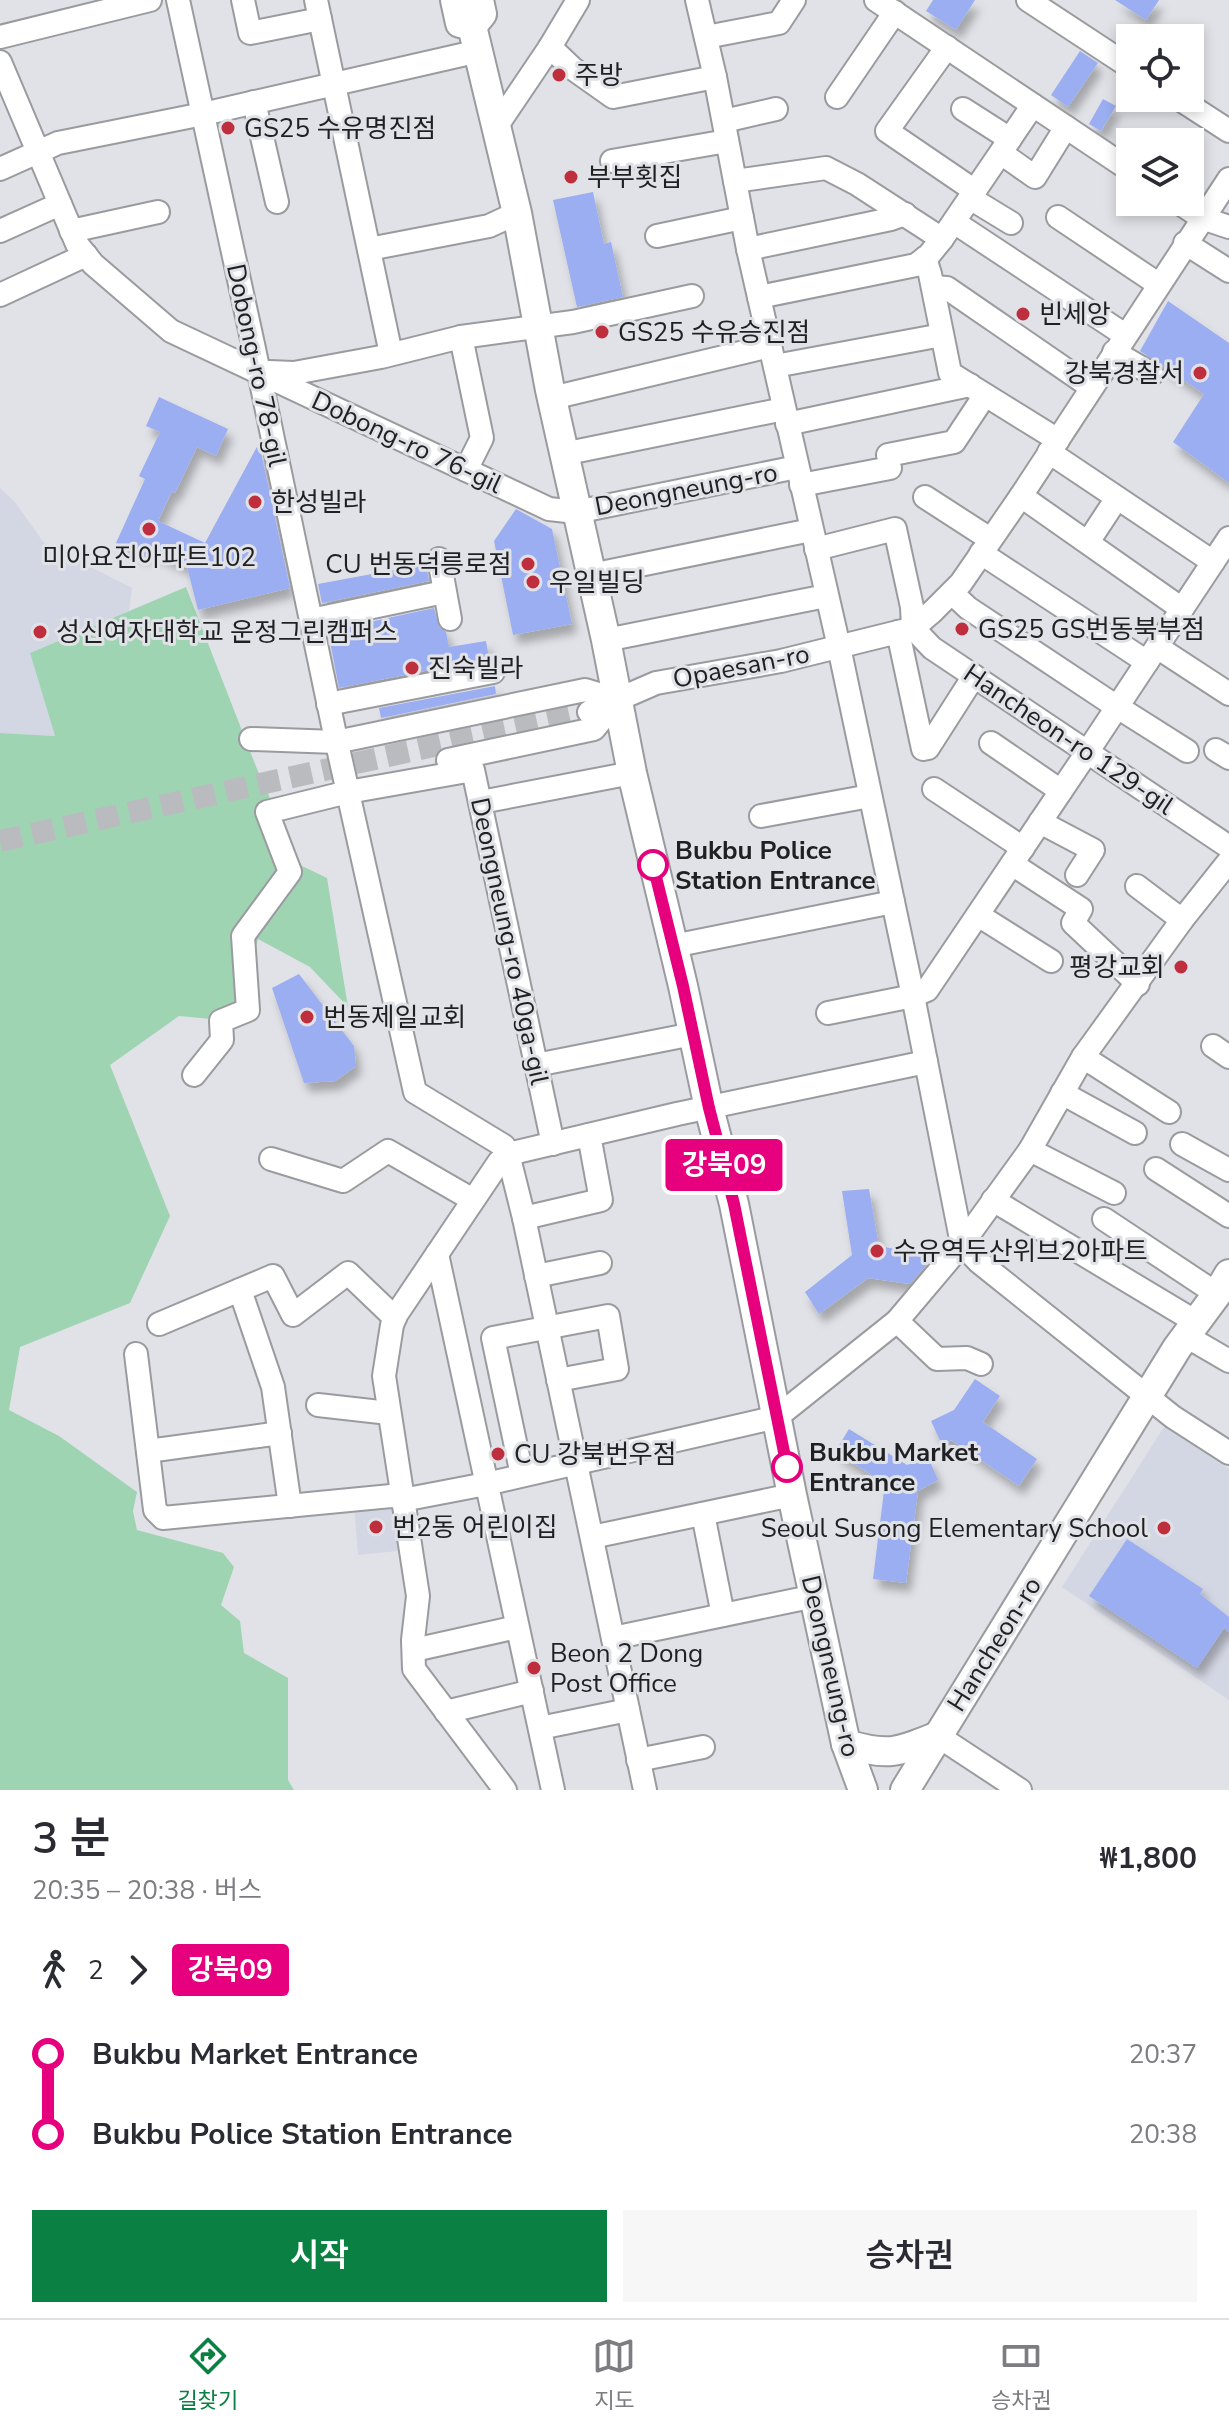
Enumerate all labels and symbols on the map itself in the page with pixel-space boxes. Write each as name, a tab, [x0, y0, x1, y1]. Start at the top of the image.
place label: 주방	[575, 58, 623, 93]
marker: 주방	[550, 66, 568, 84]
place label: GS25 수유명진점	[244, 111, 436, 146]
marker: GS25 수유명진점	[219, 119, 237, 137]
place label: 부부횟집	[587, 160, 683, 195]
marker: 부부횟집	[562, 168, 580, 186]
street label: Dobong-ro 78-gil	[218, 261, 295, 470]
place label: 빈세앙	[1039, 297, 1111, 332]
marker: 빈세앙	[1014, 305, 1032, 323]
place label: GS25 수유승진점	[618, 315, 810, 350]
marker: GS25 수유승진점	[593, 323, 611, 341]
place label: 강북경찰서	[1064, 356, 1184, 391]
marker: 강북경찰서	[1191, 364, 1209, 382]
street label: Dobong-ro 76-gil	[306, 383, 508, 502]
street label: Deongneung-ro	[592, 455, 780, 524]
place label: 한성빌라	[271, 485, 367, 520]
marker: 한성빌라	[246, 493, 264, 511]
marker: 미아요진아파트102	[140, 520, 158, 538]
place label: 미아요진아파트102	[42, 540, 256, 575]
place label: CU 번동덕릉로점	[325, 547, 512, 582]
marker: CU 번동덕릉로점	[519, 555, 537, 573]
place label: 우일빌딩	[549, 565, 645, 600]
marker: 우일빌딩	[524, 573, 542, 591]
place label: GS25 GS번동북부점	[978, 612, 1205, 647]
place label: 성신여자대학교 운정그린캠퍼스	[56, 615, 398, 650]
marker: GS25 GS번동북부점	[953, 620, 971, 638]
marker: 성신여자대학교 운정그린캠퍼스	[31, 623, 49, 641]
street label: Opaesan-ro	[670, 636, 812, 697]
place label: 진숙빌라	[428, 651, 524, 686]
street label: Hancheon-ro 129-gil	[957, 656, 1181, 823]
marker: 진숙빌라	[403, 659, 421, 677]
street label: Deongneung-ro 40ga-gil	[462, 794, 557, 1088]
place label: Bukbu Police Station Entrance	[675, 833, 876, 898]
marker: Bukbu Police Station Entrance	[638, 850, 668, 880]
place label: 평강교회	[1069, 950, 1165, 985]
marker: 평강교회	[1172, 958, 1190, 976]
place label: 번동제일교회	[323, 1000, 467, 1035]
marker: 번동제일교회	[298, 1008, 316, 1026]
line badge: 강북09	[668, 1139, 780, 1191]
place label: 수유역두산위브2아파트	[893, 1234, 1148, 1269]
marker: 수유역두산위브2아파트	[868, 1242, 886, 1260]
place label: Bukbu Market Entrance	[809, 1435, 979, 1500]
place label: CU 강북번우점	[514, 1437, 677, 1472]
marker: CU 강북번우점	[489, 1445, 507, 1463]
marker: Bukbu Market Entrance	[772, 1452, 802, 1482]
place label: 번2동 어린이집	[392, 1510, 558, 1545]
place label: Seoul Susong Elementary School	[761, 1511, 1148, 1546]
marker: 번2동 어린이집	[367, 1518, 385, 1536]
marker: Seoul Susong Elementary School	[1155, 1519, 1173, 1537]
street label: Hancheon-ro	[939, 1570, 1050, 1718]
street label: Deongneung-ro	[793, 1572, 868, 1760]
place label: Beon 2 Dong Post Office	[550, 1636, 703, 1701]
marker: Beon 2 Dong Post Office	[525, 1659, 543, 1677]

